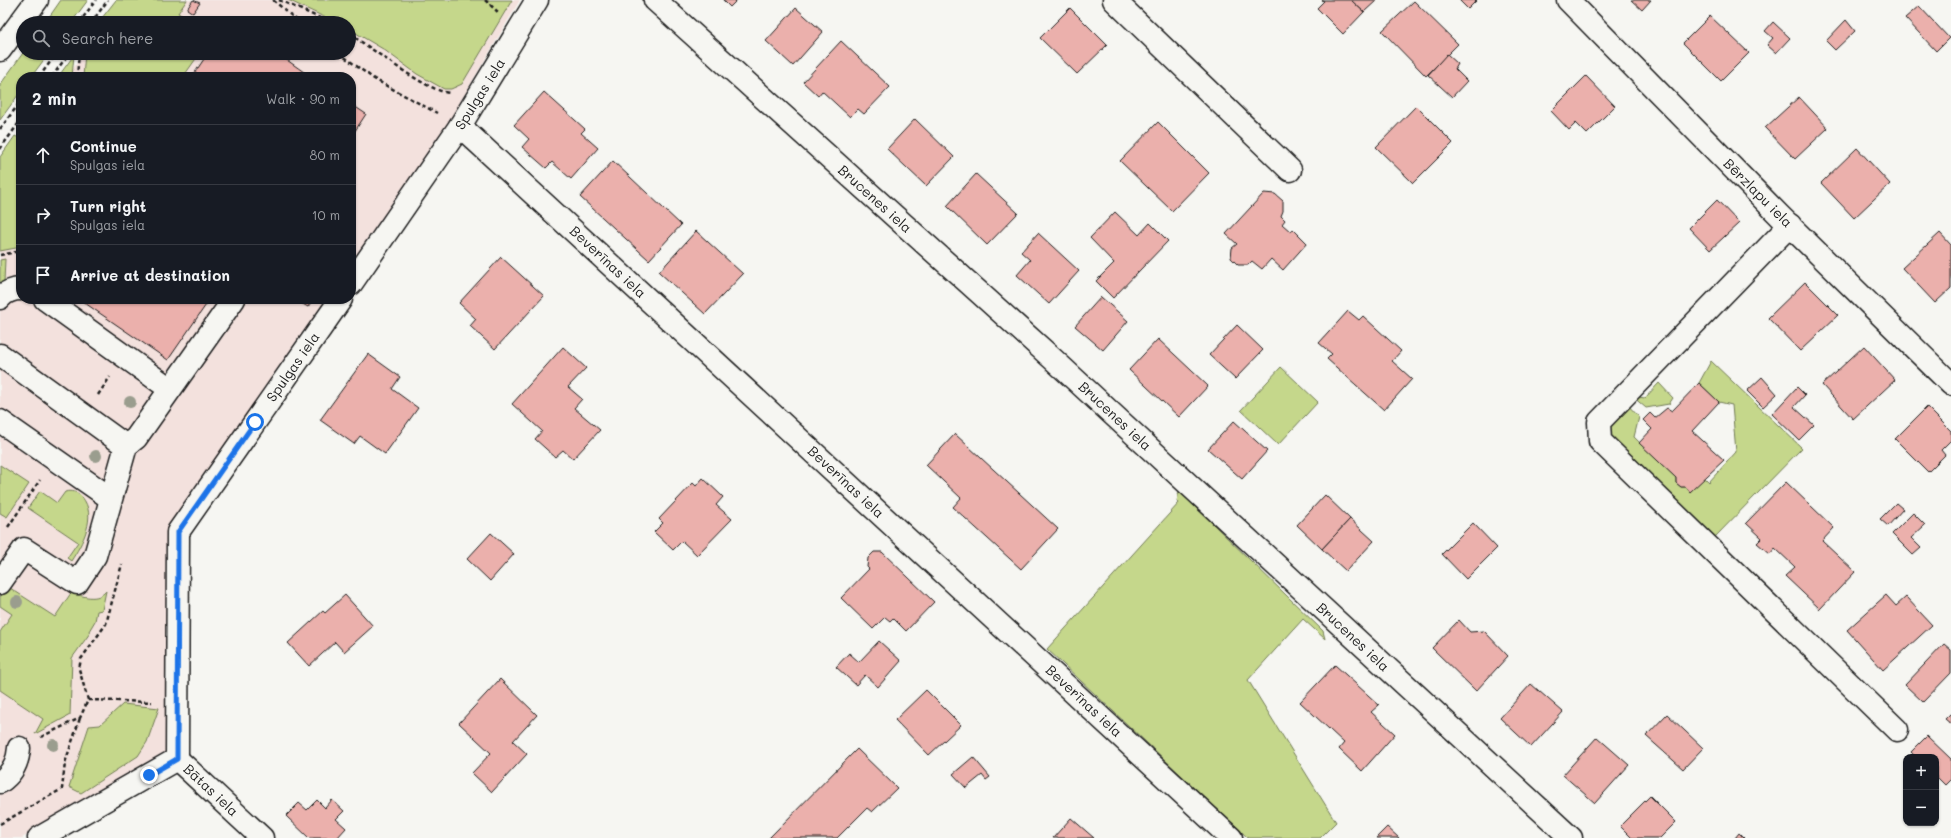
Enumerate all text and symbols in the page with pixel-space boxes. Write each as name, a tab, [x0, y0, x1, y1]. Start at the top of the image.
search box	[16, 16, 356, 60]
icon: search	[30, 27, 52, 49]
text: Search here	[62, 28, 153, 48]
street label: Spulgas iela	[450, 54, 509, 133]
text: 2 min	[32, 87, 77, 109]
text: Walk · 90 m	[266, 90, 340, 107]
text: Continue	[70, 136, 137, 156]
icon: ahead	[32, 144, 54, 166]
text: 80 m	[310, 146, 340, 163]
street label: Bērzlapu iela	[1720, 154, 1797, 231]
text: Spulgas iela	[70, 156, 145, 173]
street label: Brucenes iela	[834, 160, 916, 237]
text: Turn right	[70, 196, 147, 216]
icon: right	[32, 204, 54, 226]
text: 10 m	[312, 206, 340, 223]
text: Spulgas iela	[70, 216, 145, 233]
street label: Beverīnas iela	[566, 221, 651, 302]
icon: arrive	[32, 264, 54, 286]
text: Arrive at destination	[70, 265, 230, 285]
street label: Spulgas iela	[262, 328, 324, 405]
street label: Brucenes iela	[1075, 377, 1156, 454]
route start	[246, 413, 264, 431]
street label: Beverīnas iela	[804, 441, 889, 522]
street label: Brucenes iela	[1313, 598, 1394, 675]
street label: Beverīnas iela	[1042, 660, 1127, 741]
map controls	[1903, 754, 1939, 826]
button: +	[1903, 754, 1939, 790]
street label: Bātas iela	[180, 759, 243, 820]
route end	[140, 766, 158, 784]
button: −	[1903, 790, 1939, 826]

